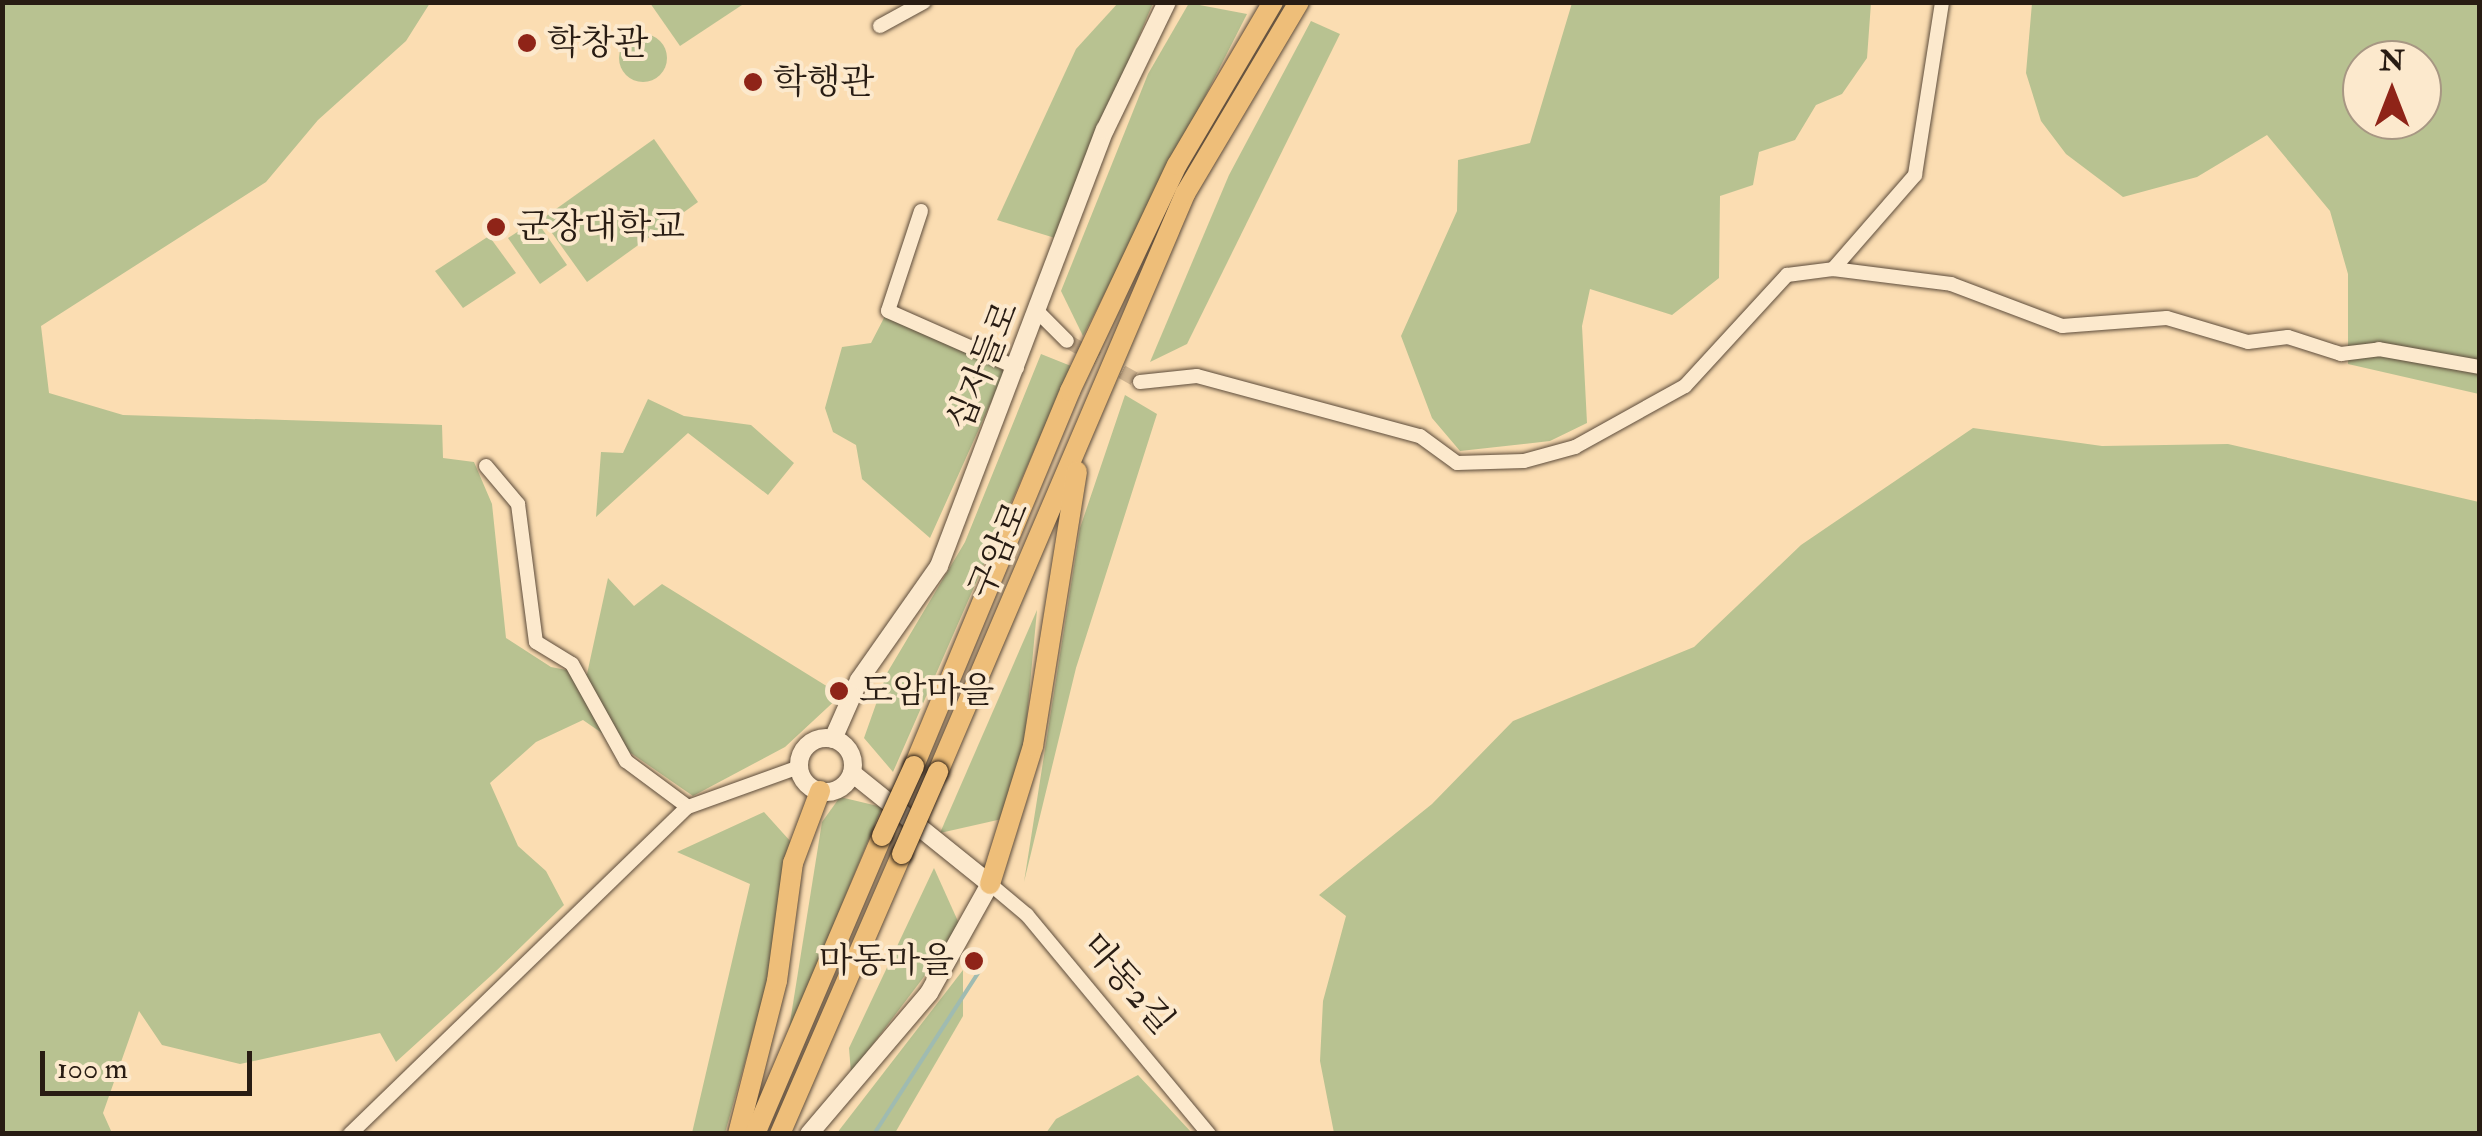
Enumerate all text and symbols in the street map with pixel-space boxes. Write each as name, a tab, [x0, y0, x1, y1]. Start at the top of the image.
place label: 학창관	[547, 22, 648, 64]
marker: 학창관	[516, 32, 538, 54]
north arrow	[2342, 40, 2442, 140]
text: N	[2379, 44, 2405, 79]
place label: 학행관	[773, 61, 874, 103]
marker: 학행관	[742, 71, 764, 93]
place label: 군장대학교	[516, 206, 685, 248]
marker: 군장대학교	[485, 216, 507, 238]
street label: 십자들로	[938, 295, 1028, 437]
street label: 구암로	[960, 495, 1038, 605]
place label: 도암마을	[859, 670, 994, 712]
marker: 도암마을	[828, 680, 850, 702]
street label: 마동2길	[1073, 925, 1183, 1043]
place label: 마동마을	[819, 940, 954, 982]
marker: 마동마을	[963, 950, 985, 972]
scale bar	[45, 1031, 258, 1093]
text: 100 m	[57, 1050, 128, 1087]

